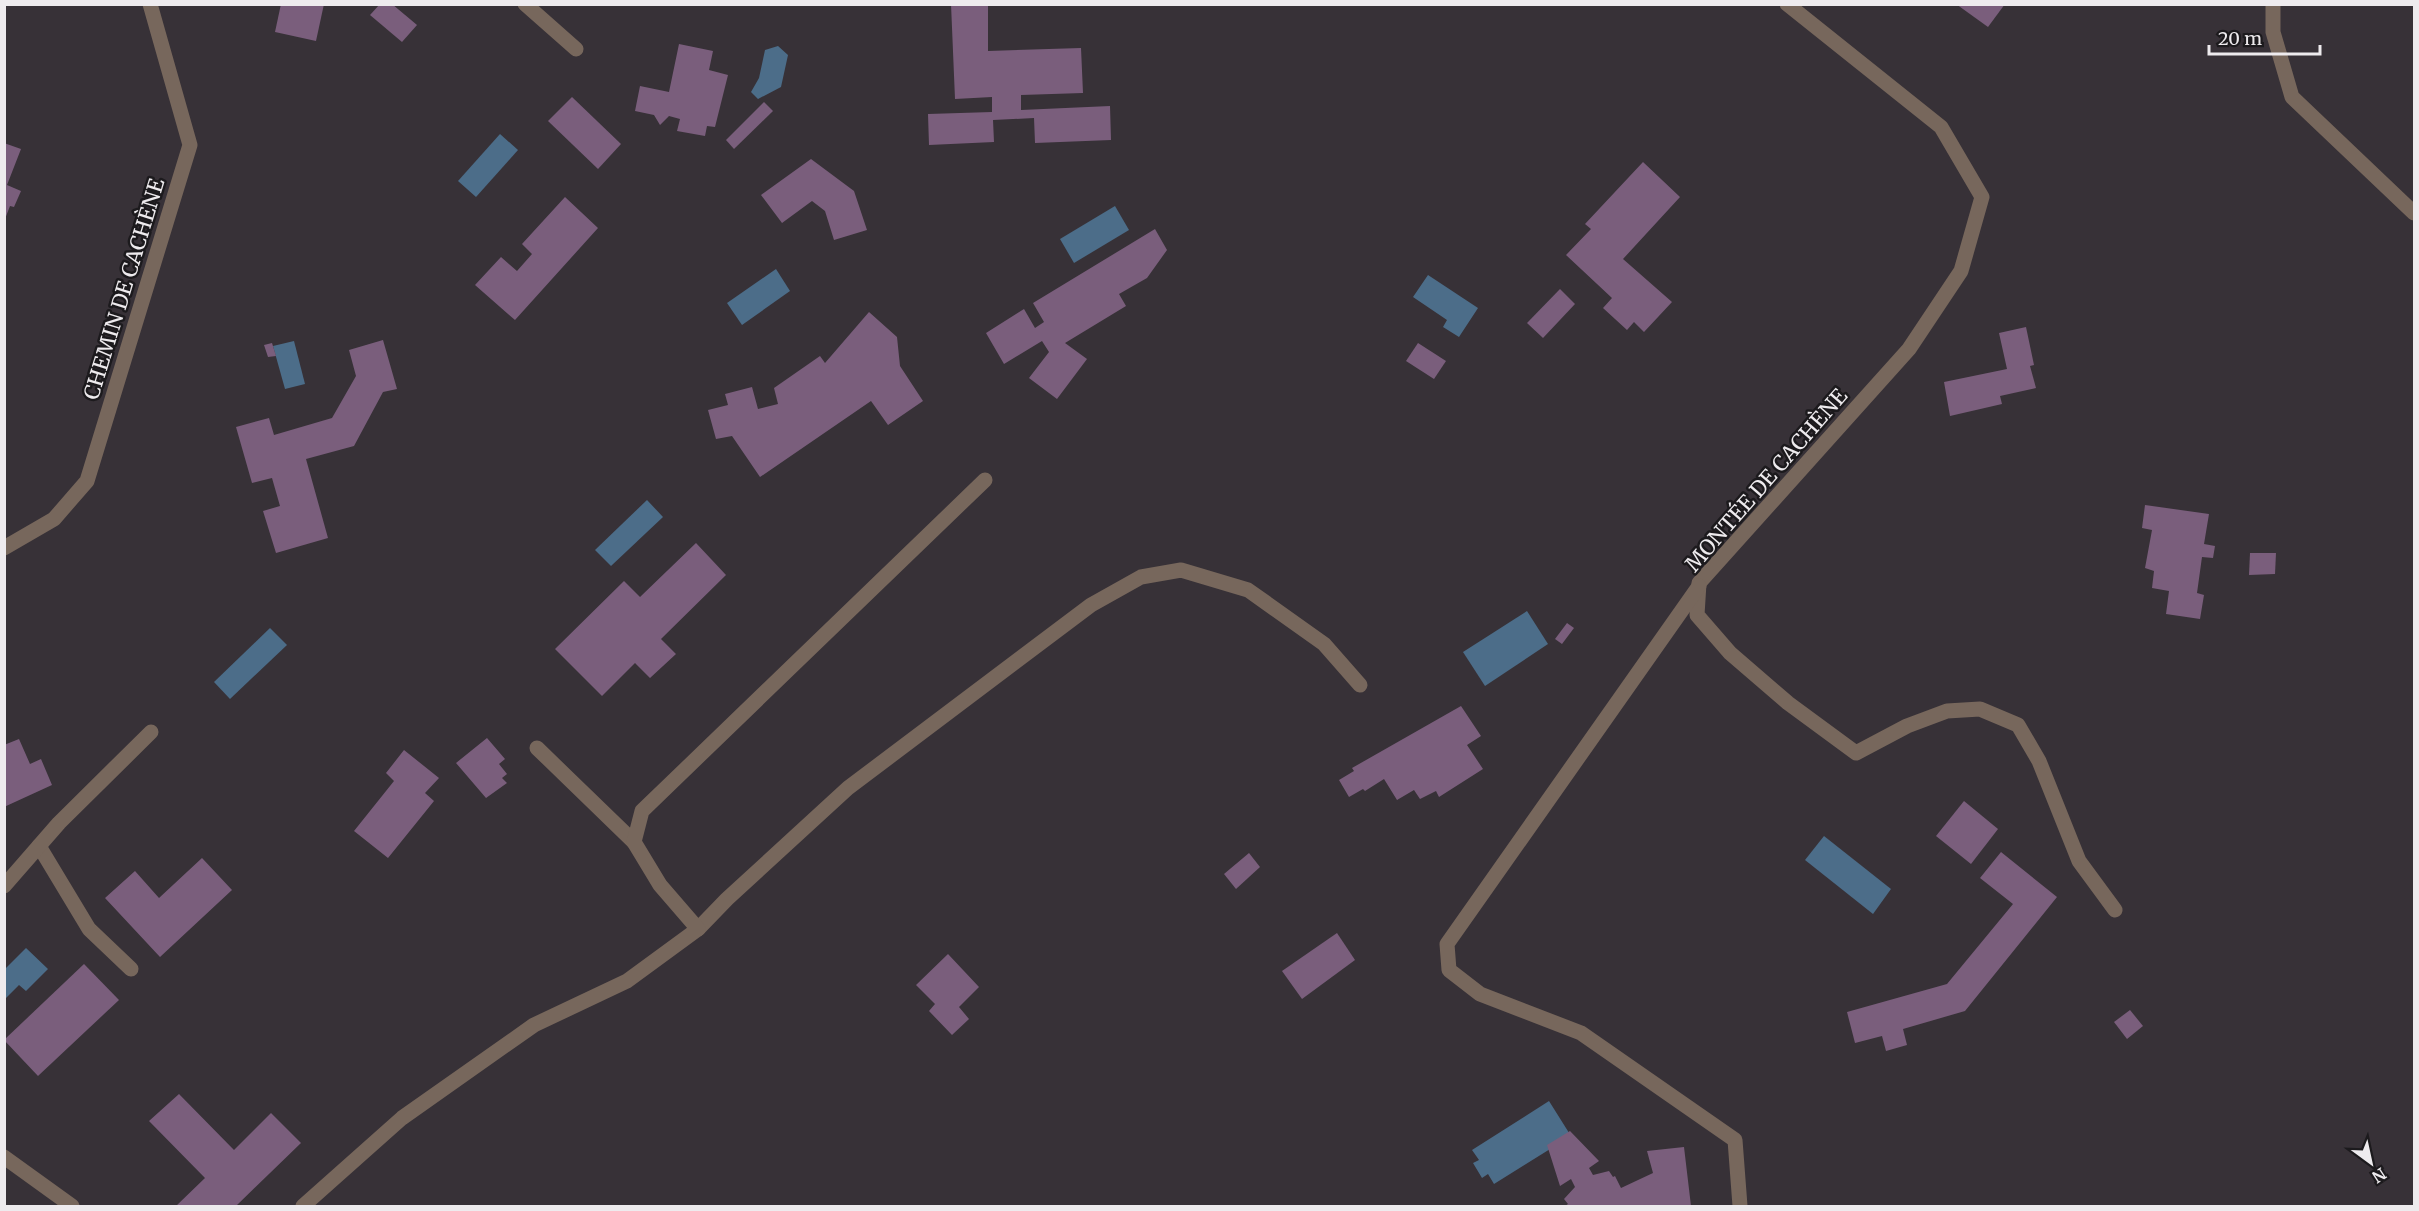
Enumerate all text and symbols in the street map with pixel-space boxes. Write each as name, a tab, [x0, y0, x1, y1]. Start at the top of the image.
scale bar	[2209, 18, 2320, 56]
text: 20 m	[2218, 27, 2262, 50]
street label: CHEMIN DE CACHÈNE	[77, 174, 171, 403]
street label: MONTÉE DE CACHÈNE	[1678, 382, 1853, 577]
north arrow	[2341, 1133, 2401, 1193]
text: N	[2368, 1164, 2390, 1188]

